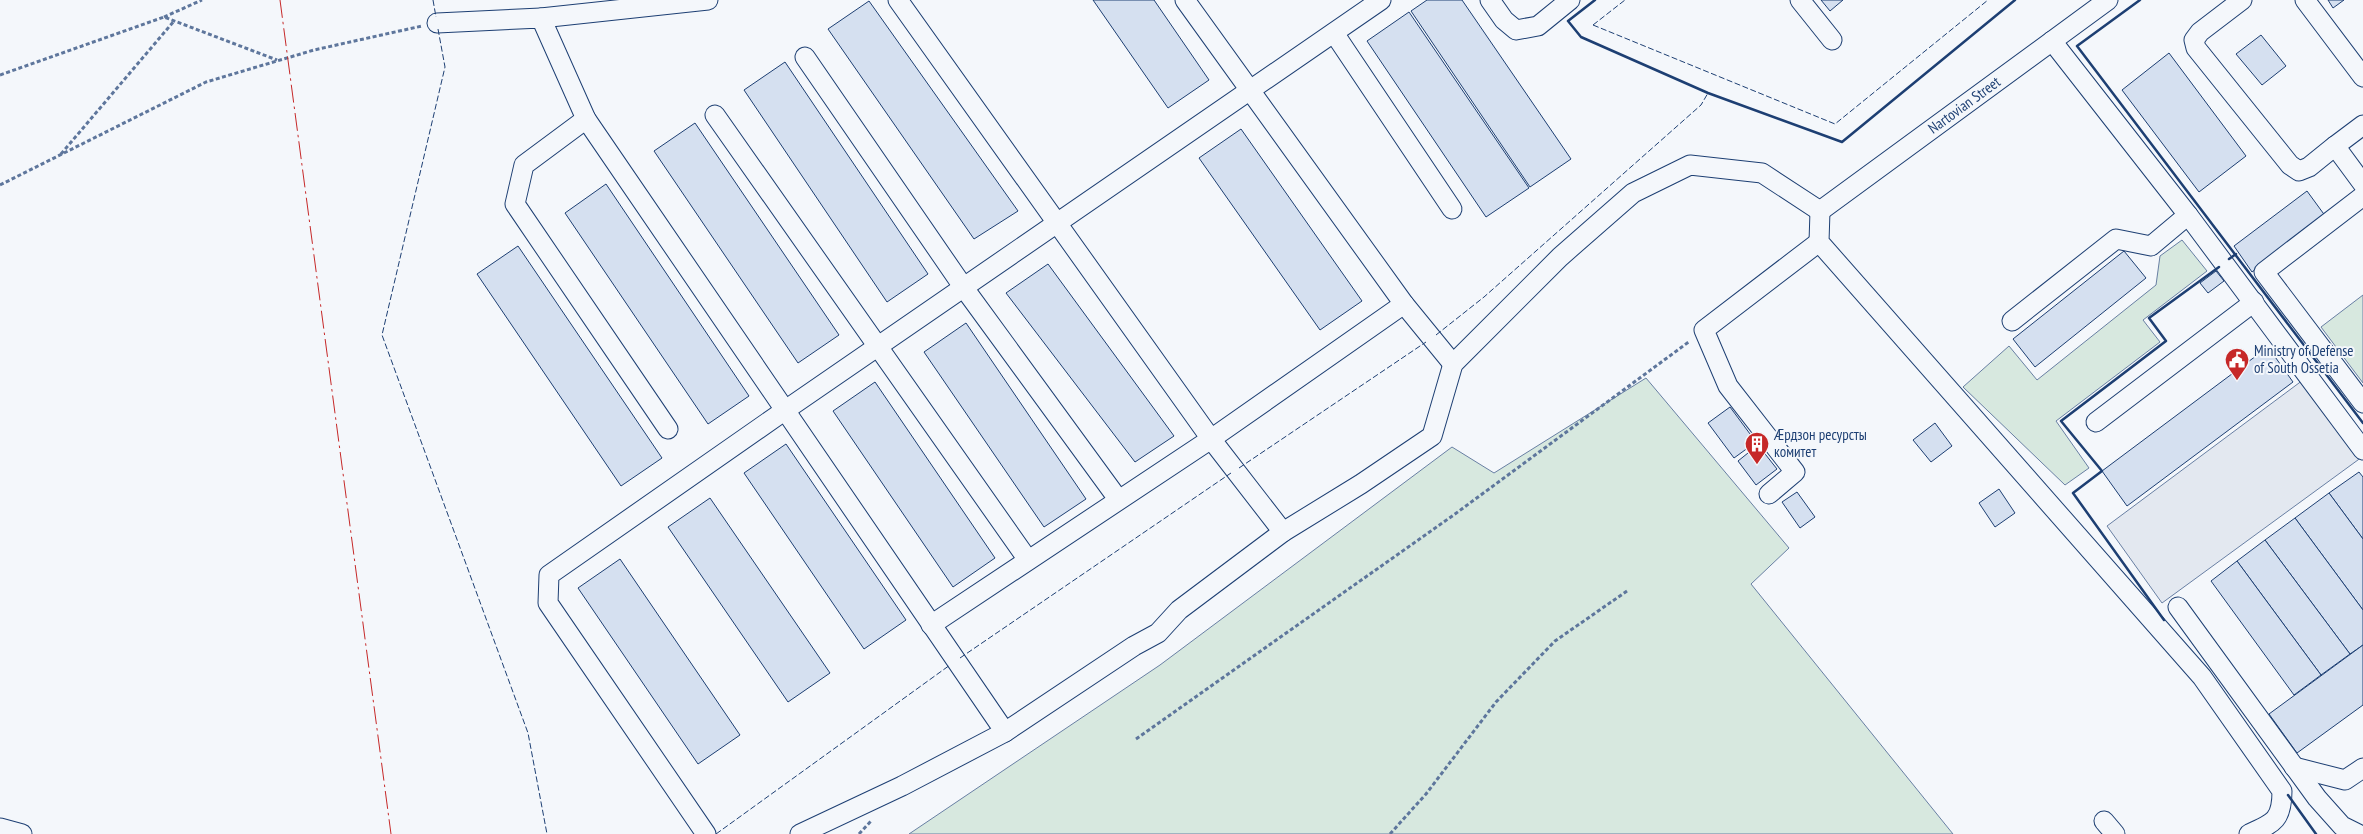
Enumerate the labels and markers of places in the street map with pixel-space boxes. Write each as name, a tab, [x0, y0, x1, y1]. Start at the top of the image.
place label: Ministry of Defense of South Ossetia	[2254, 341, 2354, 377]
public building icon: Ministry of Defense of South Ossetia	[2224, 347, 2250, 381]
place label: Æрдзон ресурсты комитет	[1773, 425, 1867, 461]
building icon: Æрдзон ресурсты комитет	[1744, 431, 1770, 465]

